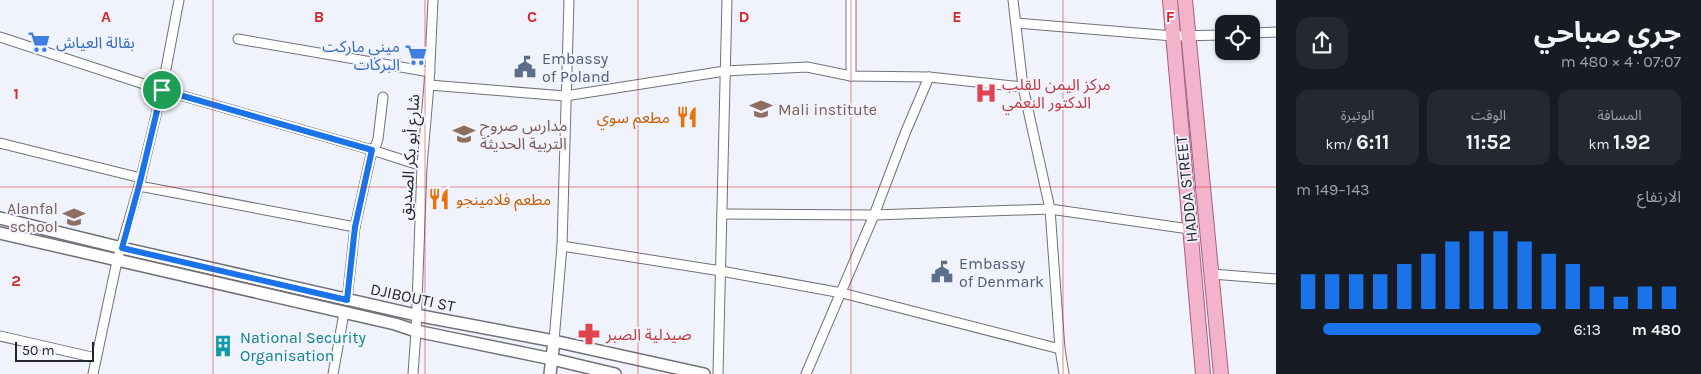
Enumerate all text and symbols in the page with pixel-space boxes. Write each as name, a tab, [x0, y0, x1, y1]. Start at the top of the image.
text: A	[101, 7, 111, 26]
text: B	[314, 7, 324, 26]
text: C	[527, 7, 537, 26]
text: D	[739, 7, 750, 26]
text: E	[952, 7, 962, 26]
text: F	[1166, 7, 1175, 26]
map controls	[1215, 15, 1260, 60]
button: locate	[1215, 15, 1260, 60]
text: جري صباحي	[1534, 16, 1681, 49]
button: share	[1296, 17, 1348, 69]
supermarket icon: بقالة العياش	[26, 29, 52, 55]
place label: بقالة العياش	[56, 33, 135, 52]
place label: ميني ماركت البركات	[322, 37, 400, 74]
supermarket icon: ميني ماركت البركات	[403, 42, 429, 68]
place label: Embassy of Poland	[542, 49, 610, 86]
text: 07:07 · 4 × 480 m	[1561, 52, 1681, 71]
public building icon: Embassy of Poland	[512, 54, 538, 80]
pin	[141, 69, 183, 111]
place label: مركز اليمن للقلب الدكتور النعمي	[1002, 75, 1111, 115]
icon: arrive	[148, 76, 176, 104]
hospital icon: مركز اليمن للقلب الدكتور النعمي	[973, 80, 999, 106]
text: 1	[13, 84, 19, 103]
street label: شارع أبو بكر الصديق	[396, 93, 426, 221]
school or university icon: Mali institute	[748, 96, 774, 122]
place label: Mali institute	[778, 100, 877, 119]
restaurant icon: مطعم سوي	[674, 104, 700, 130]
text: الوتيرة	[1341, 107, 1374, 124]
text: الوقت	[1471, 107, 1506, 124]
text: المسافة	[1597, 107, 1642, 124]
place label: مطعم سوي	[597, 108, 670, 130]
place label: مدارس صروح التربية الحديثة	[480, 116, 567, 153]
school or university icon: مدارس صروح التربية الحديثة	[451, 121, 477, 147]
text: 6:11	[1356, 130, 1389, 154]
text: 11:52	[1466, 130, 1511, 154]
text: 1.92	[1613, 130, 1650, 154]
street label: HADDA STREET	[1171, 135, 1202, 243]
text: /km	[1326, 136, 1356, 153]
text: km	[1589, 136, 1613, 153]
text: 143–149 m	[1296, 180, 1370, 199]
restaurant icon: مطعم فلامينجو	[426, 186, 452, 212]
text: الارتفاع	[1637, 187, 1681, 206]
place label: مطعم فلامينجو	[456, 190, 551, 212]
place label: Alanfal school	[7, 199, 58, 236]
school or university icon: Alanfal school	[61, 204, 87, 230]
place label: Embassy of Denmark	[959, 254, 1044, 291]
public building icon: Embassy of Denmark	[929, 259, 955, 285]
text: 2	[11, 271, 21, 290]
street label: DJIBOUTI ST	[369, 279, 457, 316]
text: 6:13	[1573, 320, 1601, 339]
text: 480 m	[1632, 320, 1681, 339]
pharmacy icon: صيدلية الصبر	[576, 321, 602, 347]
place label: صيدلية الصبر	[605, 325, 692, 344]
place label: National Security Organisation	[240, 328, 366, 365]
building icon: National Security Organisation	[210, 333, 236, 359]
scale bar	[15, 339, 94, 362]
text: 50 m	[22, 342, 55, 359]

